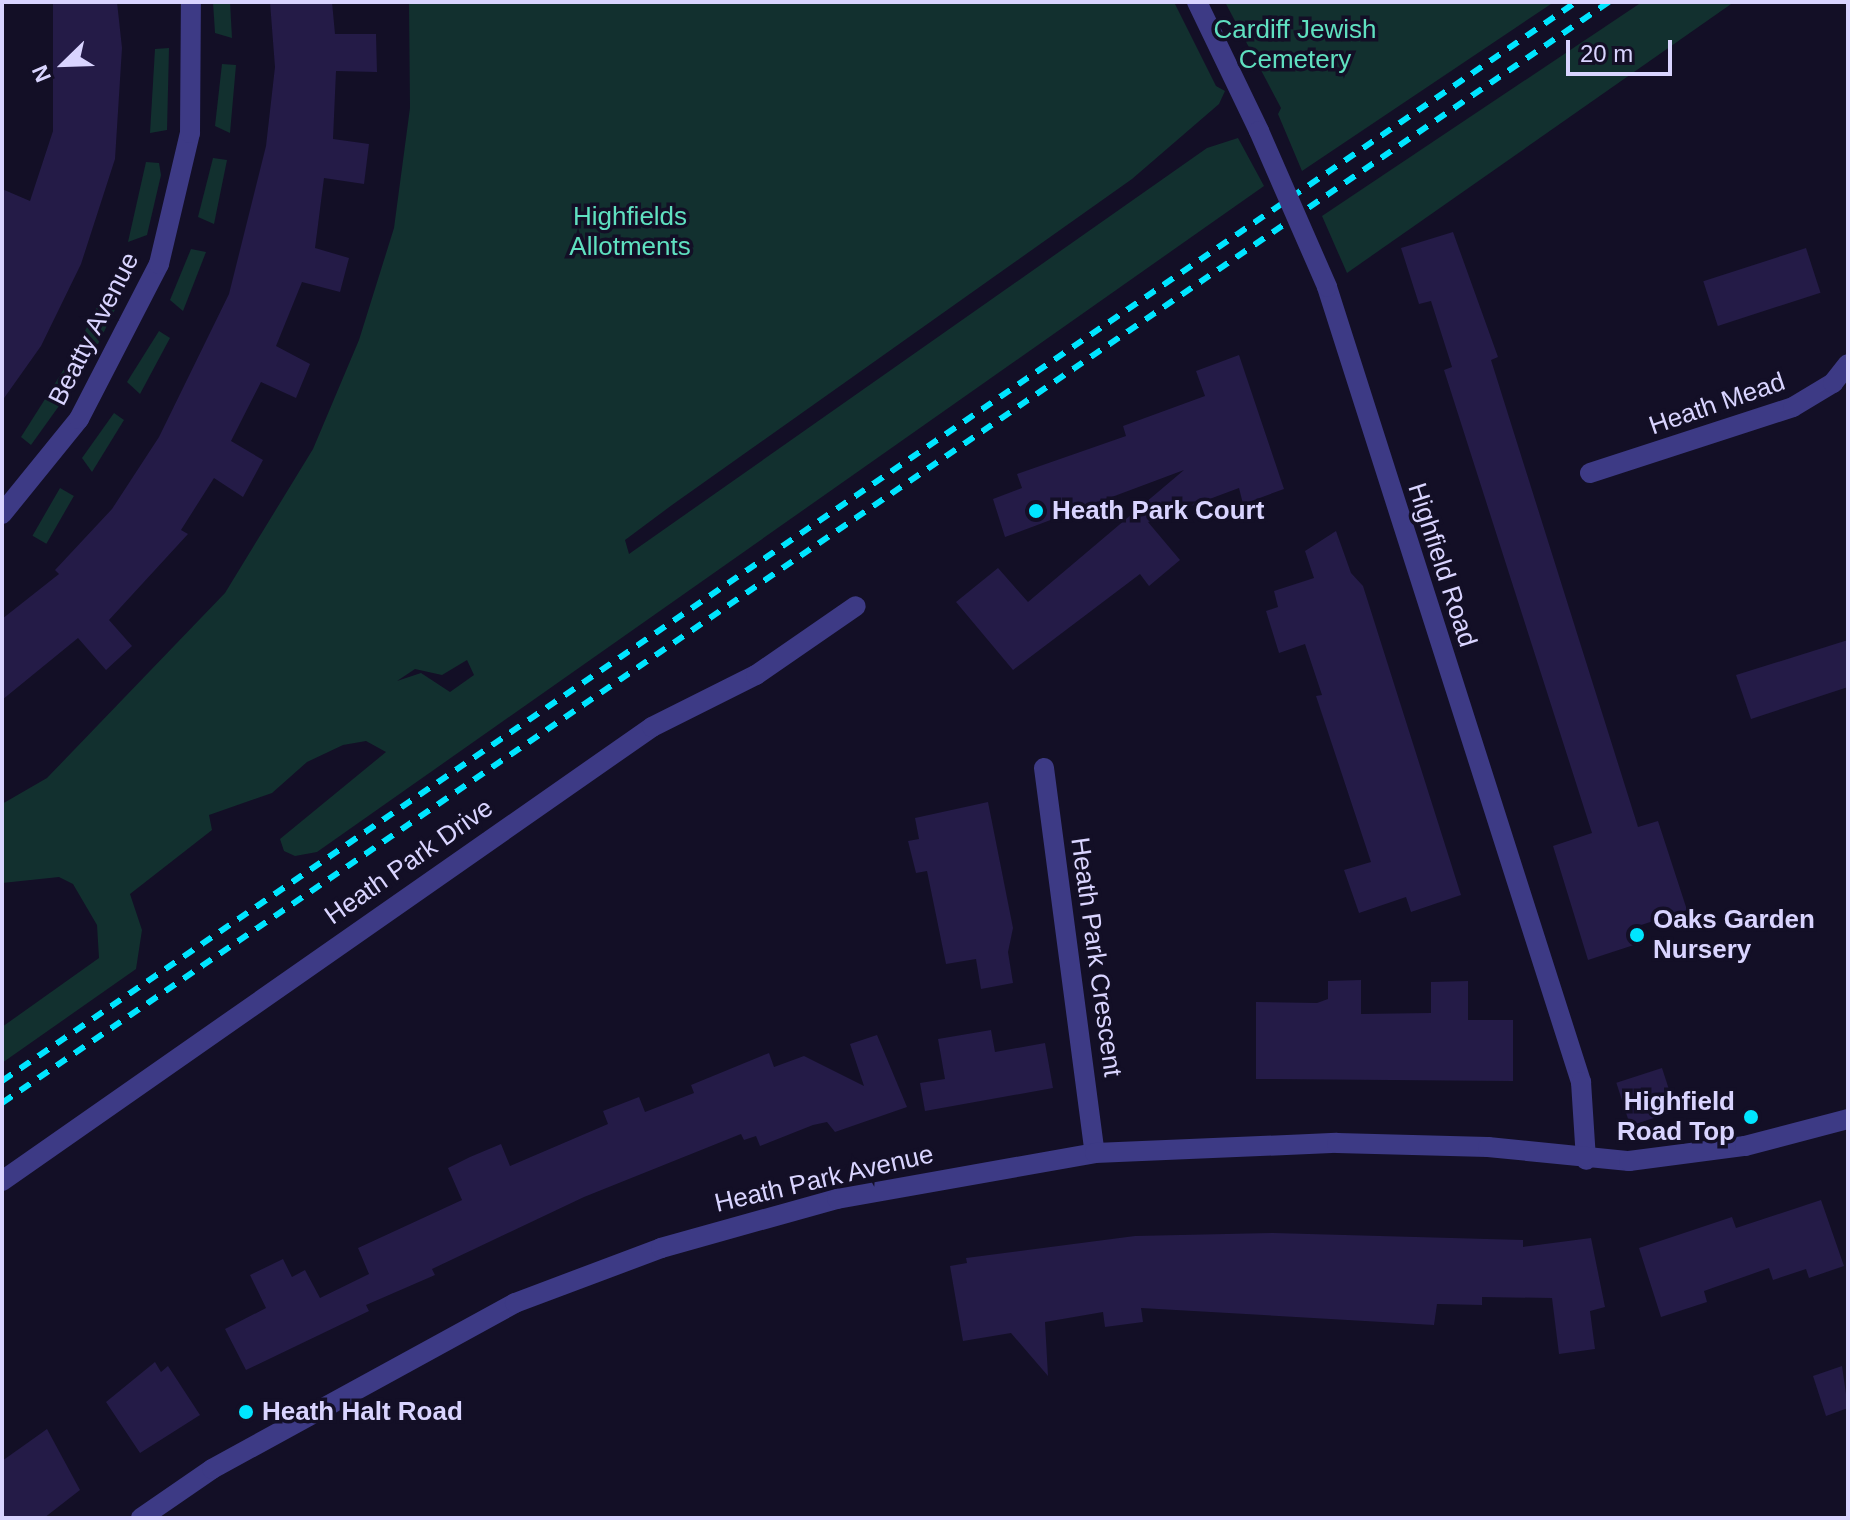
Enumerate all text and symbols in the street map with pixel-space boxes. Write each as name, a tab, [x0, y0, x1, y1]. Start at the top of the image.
park label: Cardiff Jewish Cemetery	[1214, 14, 1376, 76]
north arrow	[24, 24, 104, 104]
scale bar	[1570, 24, 1676, 74]
text: 20 m	[1580, 40, 1633, 67]
text: N	[27, 61, 56, 86]
park label: Highfields Allotments	[569, 201, 691, 262]
street label: Beatty Avenue	[42, 247, 146, 411]
street label: Heath Mead	[1645, 366, 1789, 442]
street label: Highfield Road	[1401, 479, 1483, 651]
place label: Heath Park Court	[1052, 495, 1264, 527]
marker: Heath Park Court	[1027, 502, 1045, 520]
street label: Heath Park Drive	[319, 792, 499, 932]
street label: Heath Park Crescent	[1064, 835, 1128, 1079]
place label: Oaks Garden Nursery	[1653, 904, 1815, 966]
marker: Oaks Garden Nursery	[1628, 926, 1646, 944]
place label: Highfield Road Top	[1617, 1086, 1735, 1148]
marker: Highfield Road Top	[1742, 1108, 1760, 1126]
street label: Heath Park Avenue	[711, 1138, 937, 1220]
place label: Heath Halt Road	[262, 1396, 463, 1428]
marker: Heath Halt Road	[237, 1403, 255, 1421]

